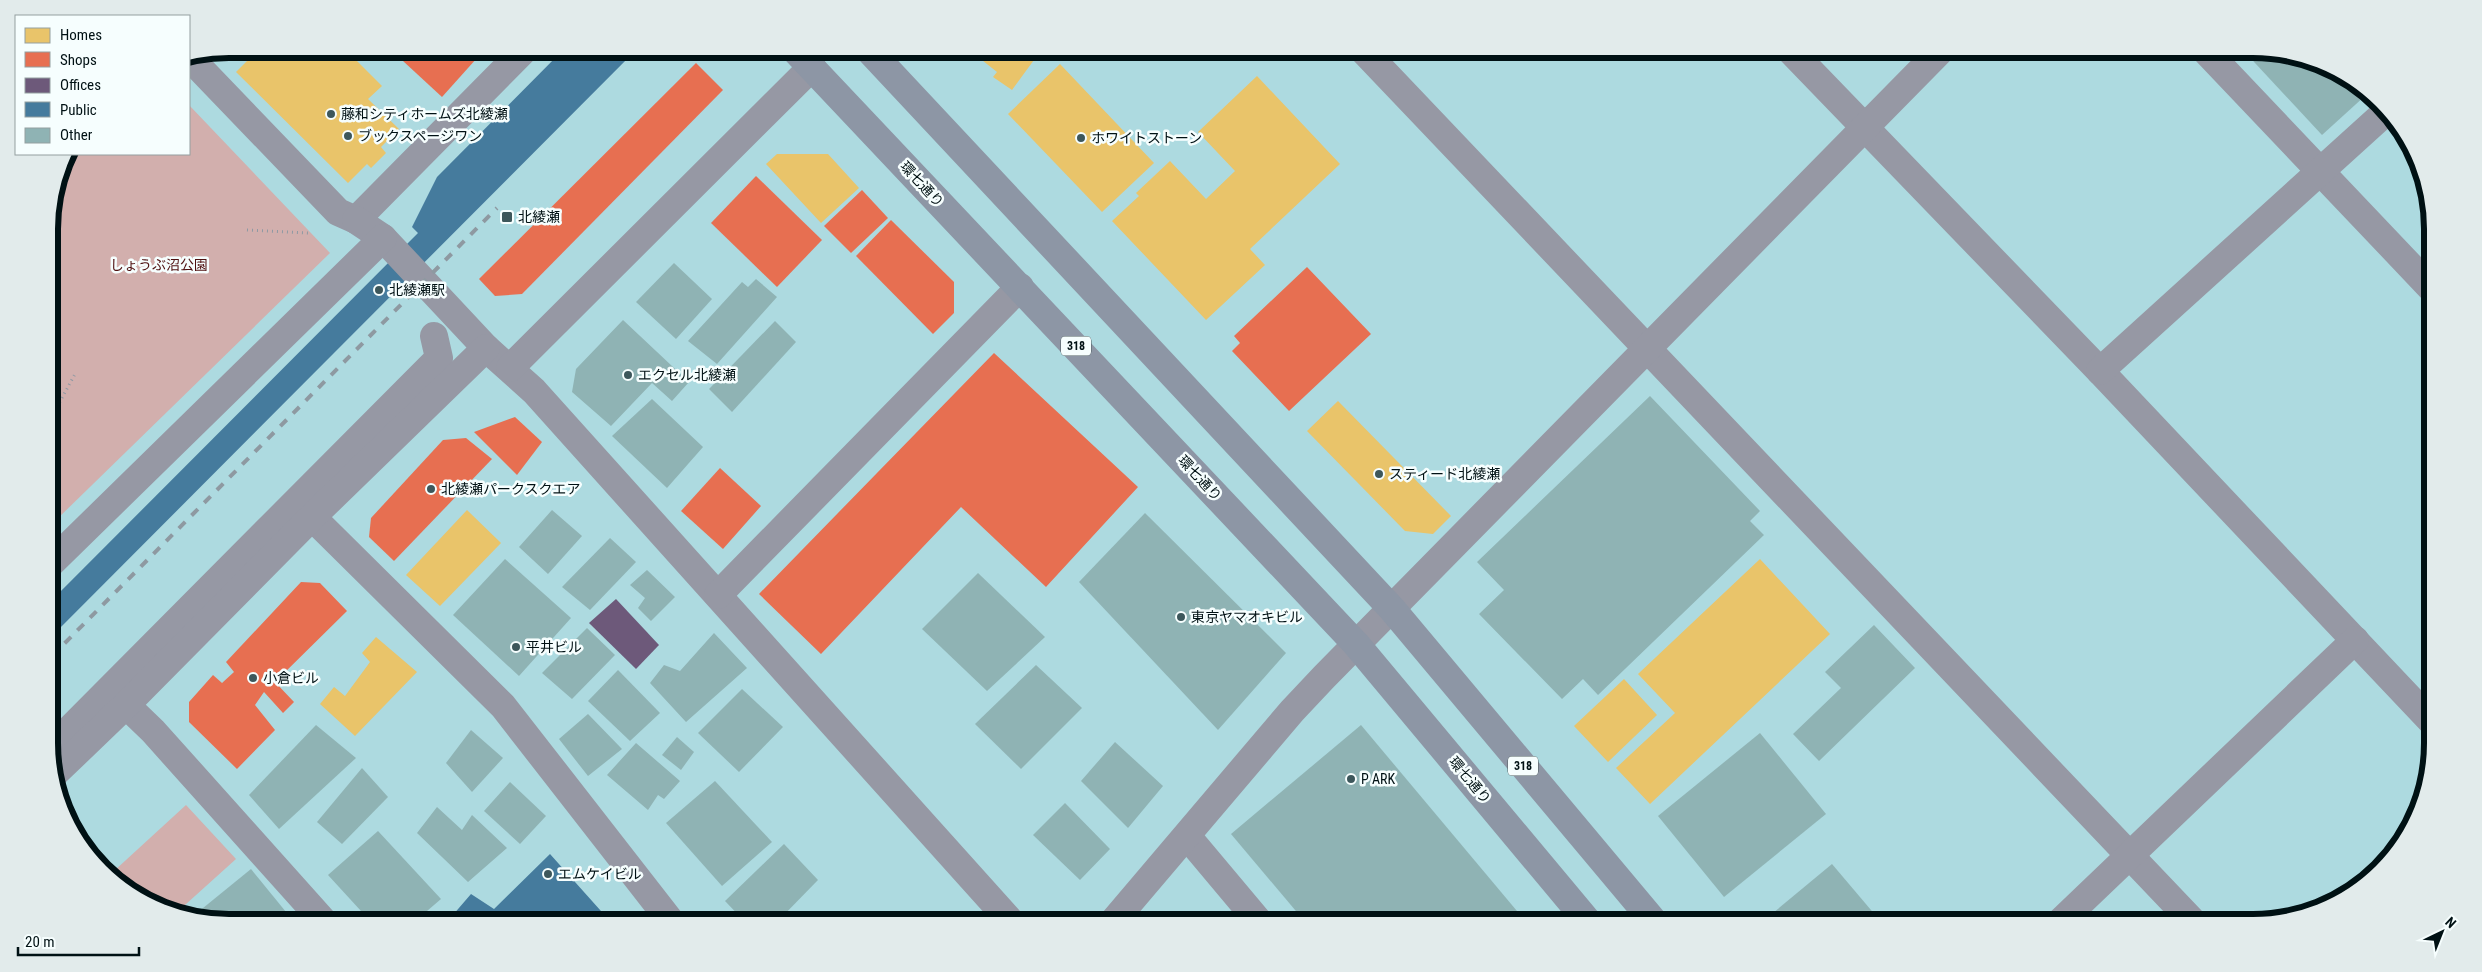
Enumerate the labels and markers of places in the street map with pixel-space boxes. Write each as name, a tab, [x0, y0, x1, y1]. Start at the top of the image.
place label: 藤和シティホームズ北綾瀬	[341, 106, 508, 122]
marker: 藤和シティホームズ北綾瀬	[325, 108, 337, 120]
place label: ブックスページワン	[358, 128, 482, 144]
marker: ブックスページワン	[342, 130, 354, 142]
place label: ホワイトストーン	[1091, 130, 1202, 146]
marker: ホワイトストーン	[1075, 132, 1087, 144]
place label: 北綾瀬	[518, 209, 560, 225]
marker: 北綾瀬	[500, 210, 514, 224]
place label: 北綾瀬駅	[389, 282, 445, 298]
marker: 北綾瀬駅	[373, 284, 385, 296]
place label: エクセル北綾瀬	[638, 367, 736, 383]
marker: エクセル北綾瀬	[622, 369, 634, 381]
place label: スティード北綾瀬	[1389, 466, 1500, 482]
marker: スティード北綾瀬	[1373, 468, 1385, 480]
place label: 北綾瀬パークスクエア	[441, 481, 581, 497]
marker: 北綾瀬パークスクエア	[425, 483, 437, 495]
place label: 東京ヤマオキビル	[1191, 609, 1303, 625]
marker: 東京ヤマオキビル	[1175, 611, 1187, 623]
place label: 平井ビル	[526, 639, 582, 655]
marker: 平井ビル	[510, 641, 522, 653]
place label: 小倉ビル	[263, 670, 319, 686]
marker: 小倉ビル	[247, 672, 259, 684]
place label: P ARK	[1361, 771, 1395, 787]
marker: P ARK	[1345, 773, 1357, 785]
place label: エムケイビル	[558, 866, 642, 882]
marker: エムケイビル	[542, 868, 554, 880]

